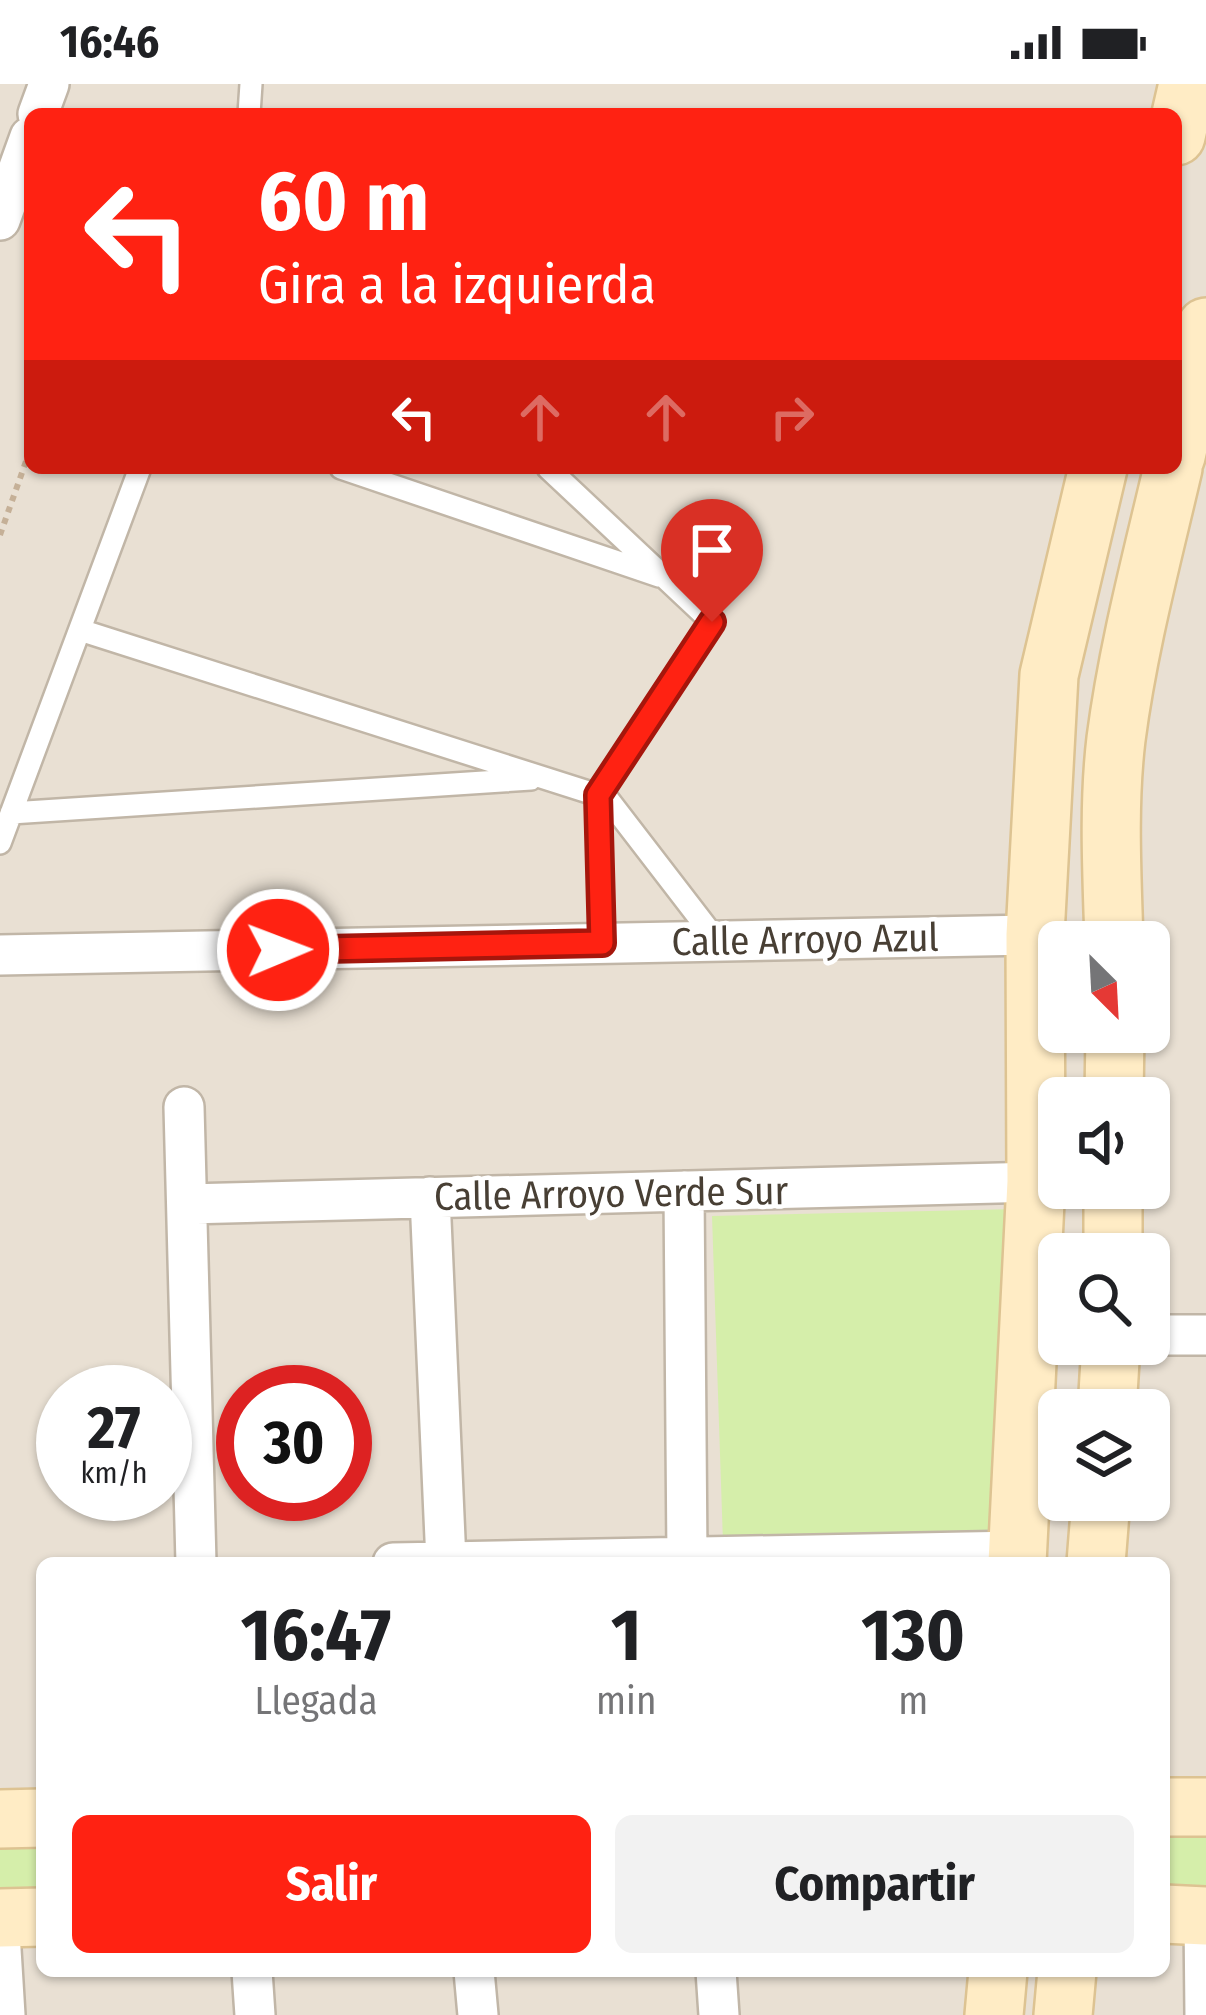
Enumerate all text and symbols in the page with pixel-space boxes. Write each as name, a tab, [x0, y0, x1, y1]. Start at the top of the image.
text: 16:46	[60, 15, 159, 69]
text: 60 m	[258, 151, 429, 252]
icon: left	[60, 156, 216, 312]
text: Gira a la izquierda	[258, 253, 656, 317]
icon: left	[381, 384, 447, 450]
icon: ahead	[507, 384, 573, 450]
icon: ahead	[633, 384, 699, 450]
icon: right	[759, 384, 825, 450]
pin	[661, 499, 763, 622]
icon: arrive	[679, 517, 745, 583]
position arrow	[215, 887, 341, 1013]
street label: Calle Arroyo Azul	[671, 915, 939, 965]
north arrow	[1038, 921, 1170, 1053]
map controls	[1038, 921, 1170, 1521]
button: sound	[1038, 1077, 1170, 1209]
street label: Calle Arroyo Verde Sur	[434, 1168, 789, 1220]
button: search	[1038, 1233, 1170, 1365]
speed limit sign: 30	[216, 1365, 372, 1521]
button: layers	[1038, 1389, 1170, 1521]
text: 27	[87, 1392, 141, 1464]
text: km/h	[81, 1455, 147, 1491]
text: 16:47	[241, 1593, 391, 1679]
text: 1	[611, 1593, 642, 1679]
text: 130	[861, 1593, 965, 1679]
text: Llegada	[255, 1678, 378, 1724]
text: min	[596, 1678, 656, 1724]
text: m	[898, 1678, 928, 1724]
button: Salir	[72, 1815, 591, 1953]
button: Compartir	[615, 1815, 1134, 1953]

